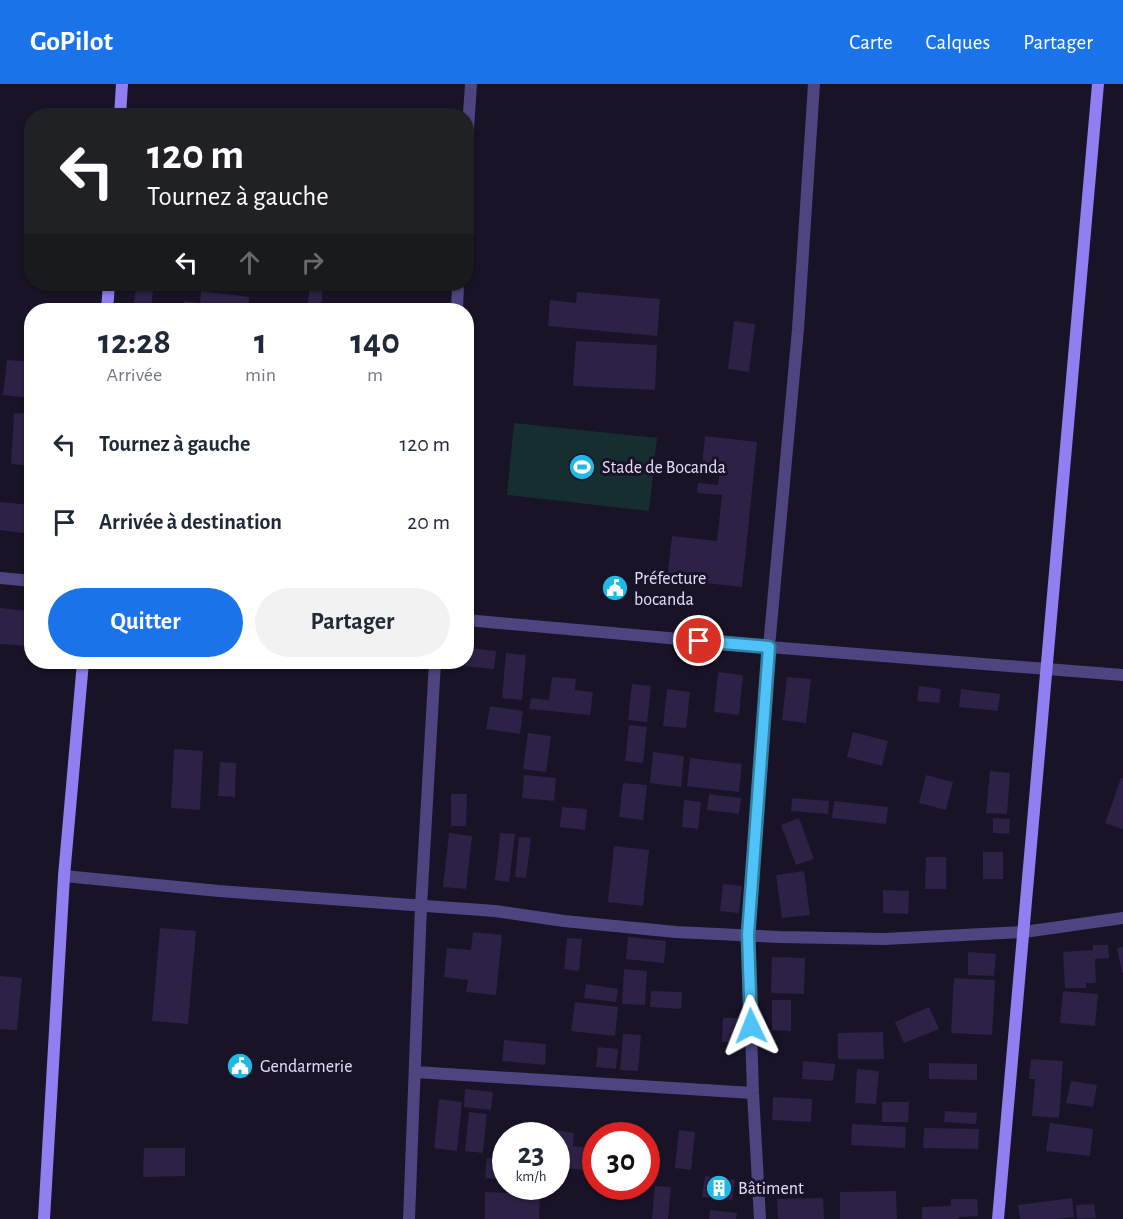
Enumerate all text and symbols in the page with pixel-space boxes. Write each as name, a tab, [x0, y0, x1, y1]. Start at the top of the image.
text: GoPilot	[30, 28, 113, 56]
text: Carte	[849, 32, 893, 53]
text: Calques	[926, 32, 990, 53]
text: Partager	[1023, 32, 1093, 53]
icon: left	[48, 132, 126, 210]
text: 120 m	[147, 134, 244, 176]
text: Tournez à gauche	[147, 183, 329, 210]
icon: left	[170, 246, 203, 279]
icon: ahead	[233, 246, 266, 279]
icon: right	[296, 246, 329, 279]
text: 12:28	[98, 324, 171, 360]
text: 1	[254, 324, 267, 360]
text: 140	[350, 324, 400, 360]
text: Arrivée	[107, 365, 162, 385]
text: min	[245, 365, 276, 385]
text: m	[367, 365, 383, 385]
icon: left	[48, 428, 81, 461]
text: Tournez à gauche	[99, 433, 250, 455]
text: 120 m	[400, 433, 450, 455]
sports icon: Stade de Bocanda	[567, 452, 597, 482]
place label: Stade de Bocanda	[602, 459, 726, 477]
icon: arrive	[48, 506, 81, 539]
text: Arrivée à destination	[99, 511, 282, 533]
text: 20 m	[407, 511, 450, 533]
place label: Préfecture bocanda	[634, 570, 706, 609]
public building icon: Préfecture bocanda	[600, 573, 630, 603]
button: Quitter	[48, 588, 243, 657]
button: Partager	[255, 588, 450, 657]
pin	[673, 615, 724, 666]
icon: arrive	[682, 624, 715, 657]
position arrow	[719, 994, 783, 1058]
public building icon: Gendarmerie	[225, 1051, 255, 1081]
place label: Gendarmerie	[260, 1058, 352, 1076]
speed limit sign: 30	[582, 1122, 660, 1200]
text: 23	[517, 1139, 545, 1169]
text: km/h	[516, 1169, 546, 1184]
building icon: Bâtiment	[704, 1173, 734, 1203]
place label: Bâtiment	[738, 1180, 804, 1198]

